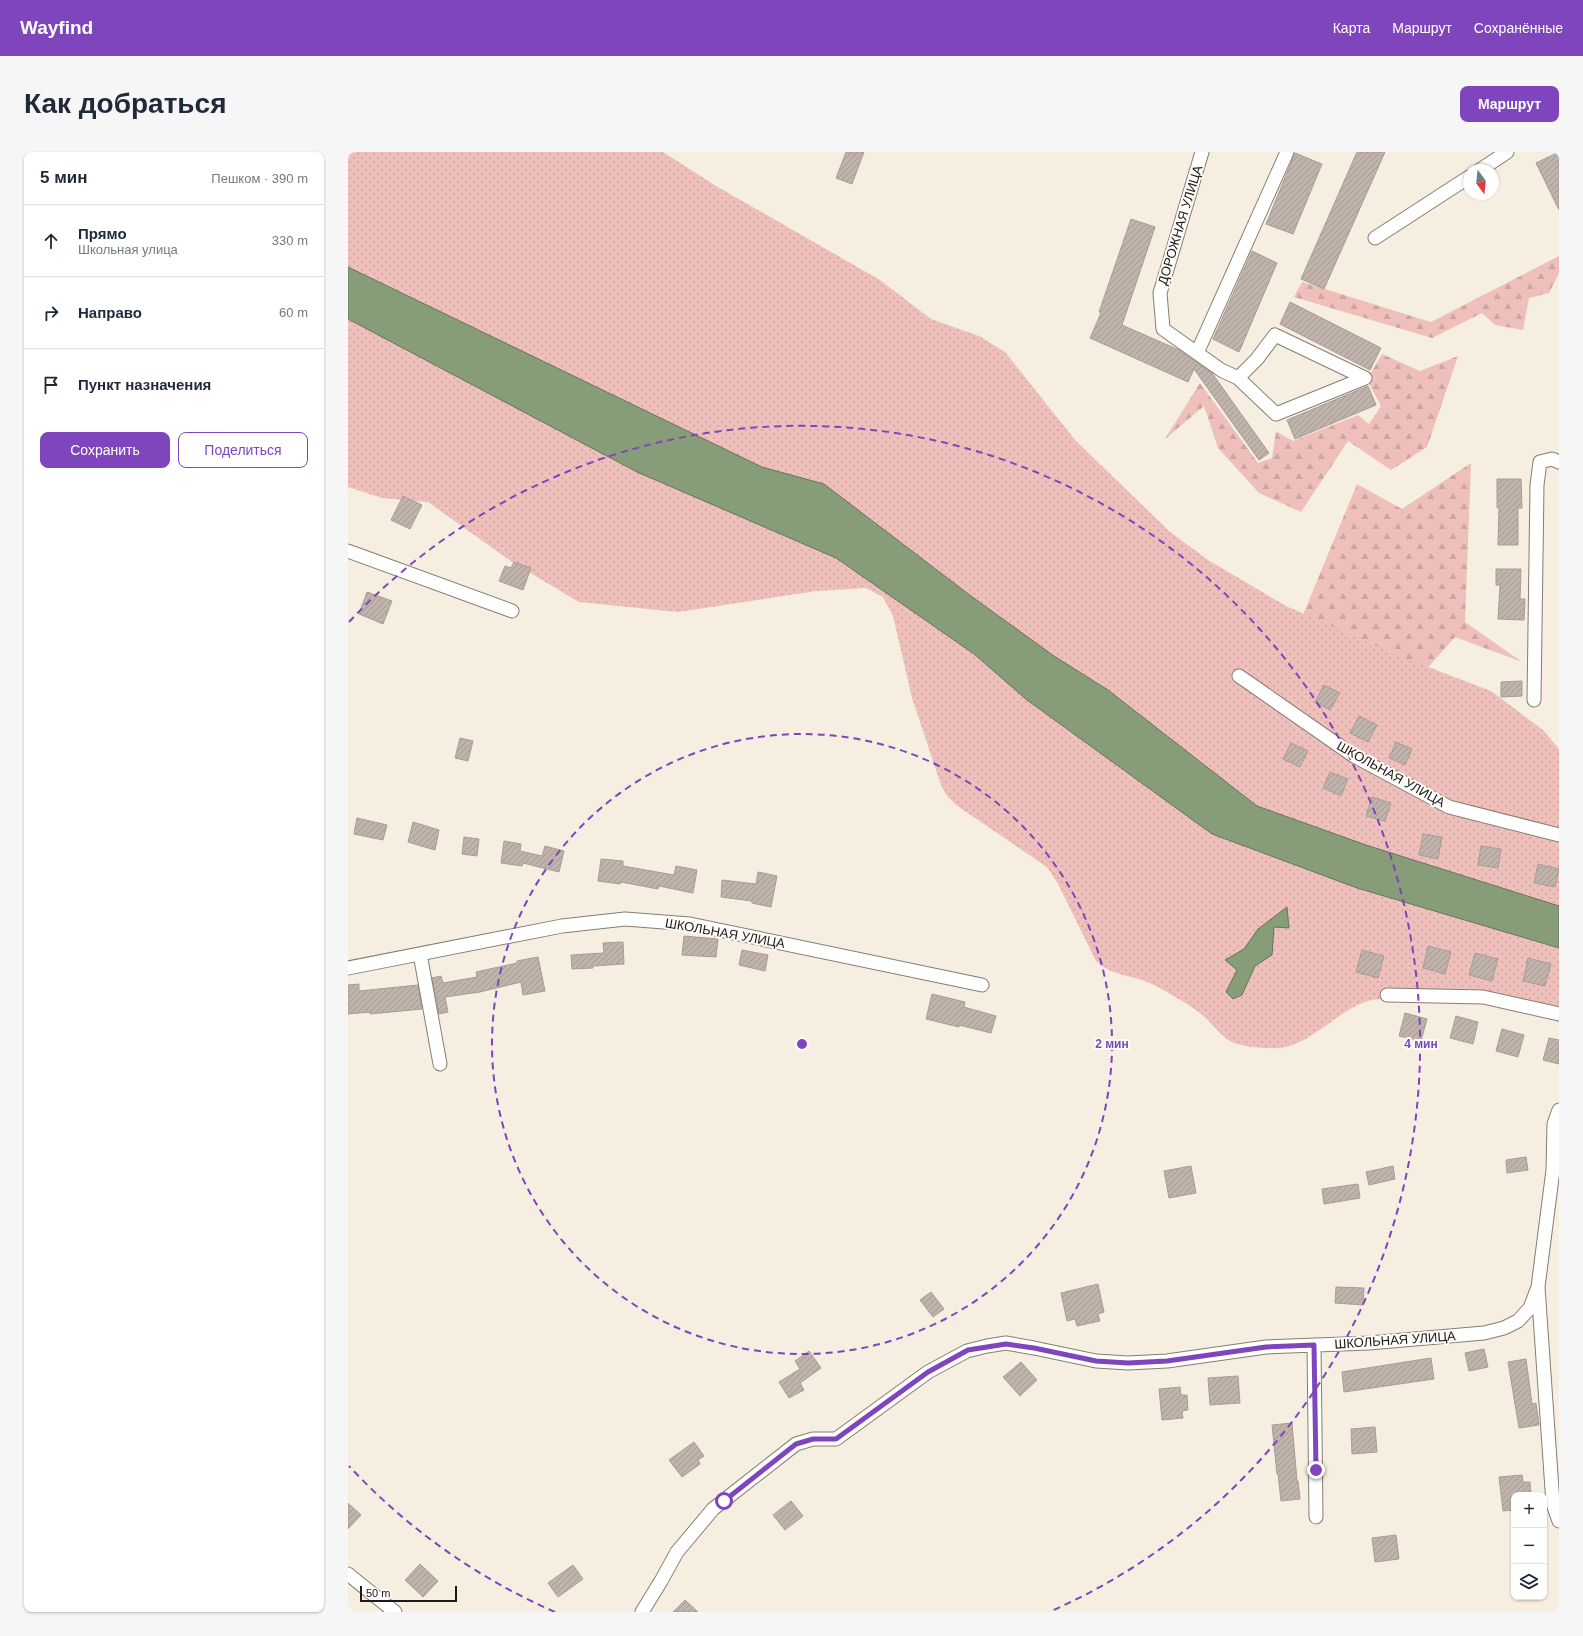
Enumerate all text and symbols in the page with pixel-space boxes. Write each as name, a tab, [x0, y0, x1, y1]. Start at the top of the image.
text: Wayfind	[20, 17, 93, 38]
text: Карта	[1333, 20, 1370, 36]
text: Маршрут	[1392, 20, 1452, 36]
text: Сохранённые	[1474, 20, 1563, 36]
button: Маршрут	[1460, 86, 1559, 122]
text: Как добраться	[24, 88, 226, 119]
street label: ДОРОЖНАЯ УЛИЦА	[1155, 163, 1205, 287]
north arrow	[1463, 164, 1499, 200]
text: 5 мин	[40, 168, 87, 187]
text: Пешком · 390 m	[211, 171, 308, 186]
text: Прямо	[78, 225, 127, 242]
icon: ahead	[40, 230, 62, 252]
text: 330 m	[272, 233, 308, 248]
text: Школьная улица	[78, 242, 178, 257]
icon: right	[40, 302, 62, 324]
text: Направо	[78, 304, 142, 321]
text: 60 m	[279, 305, 308, 320]
icon: arrive	[40, 374, 62, 396]
text: Пункт назначения	[78, 376, 211, 393]
button: Сохранить	[40, 432, 170, 468]
button: Поделиться	[178, 432, 308, 468]
street label: ШКОЛЬНАЯ УЛИЦА	[1334, 738, 1448, 810]
street label: ШКОЛЬНАЯ УЛИЦА	[664, 915, 786, 951]
centre of rings	[795, 1037, 809, 1051]
text: 2 мин	[1095, 1037, 1129, 1051]
text: 4 мин	[1404, 1037, 1438, 1051]
street label: ШКОЛЬНАЯ УЛИЦА	[1334, 1328, 1456, 1352]
route end	[1307, 1461, 1325, 1479]
route start	[715, 1492, 733, 1510]
map controls	[1511, 1492, 1547, 1600]
button: +	[1511, 1492, 1547, 1528]
button: −	[1511, 1528, 1547, 1564]
button: layers	[1511, 1564, 1547, 1600]
scale bar	[360, 1584, 457, 1603]
text: 50 m	[366, 1587, 390, 1599]

